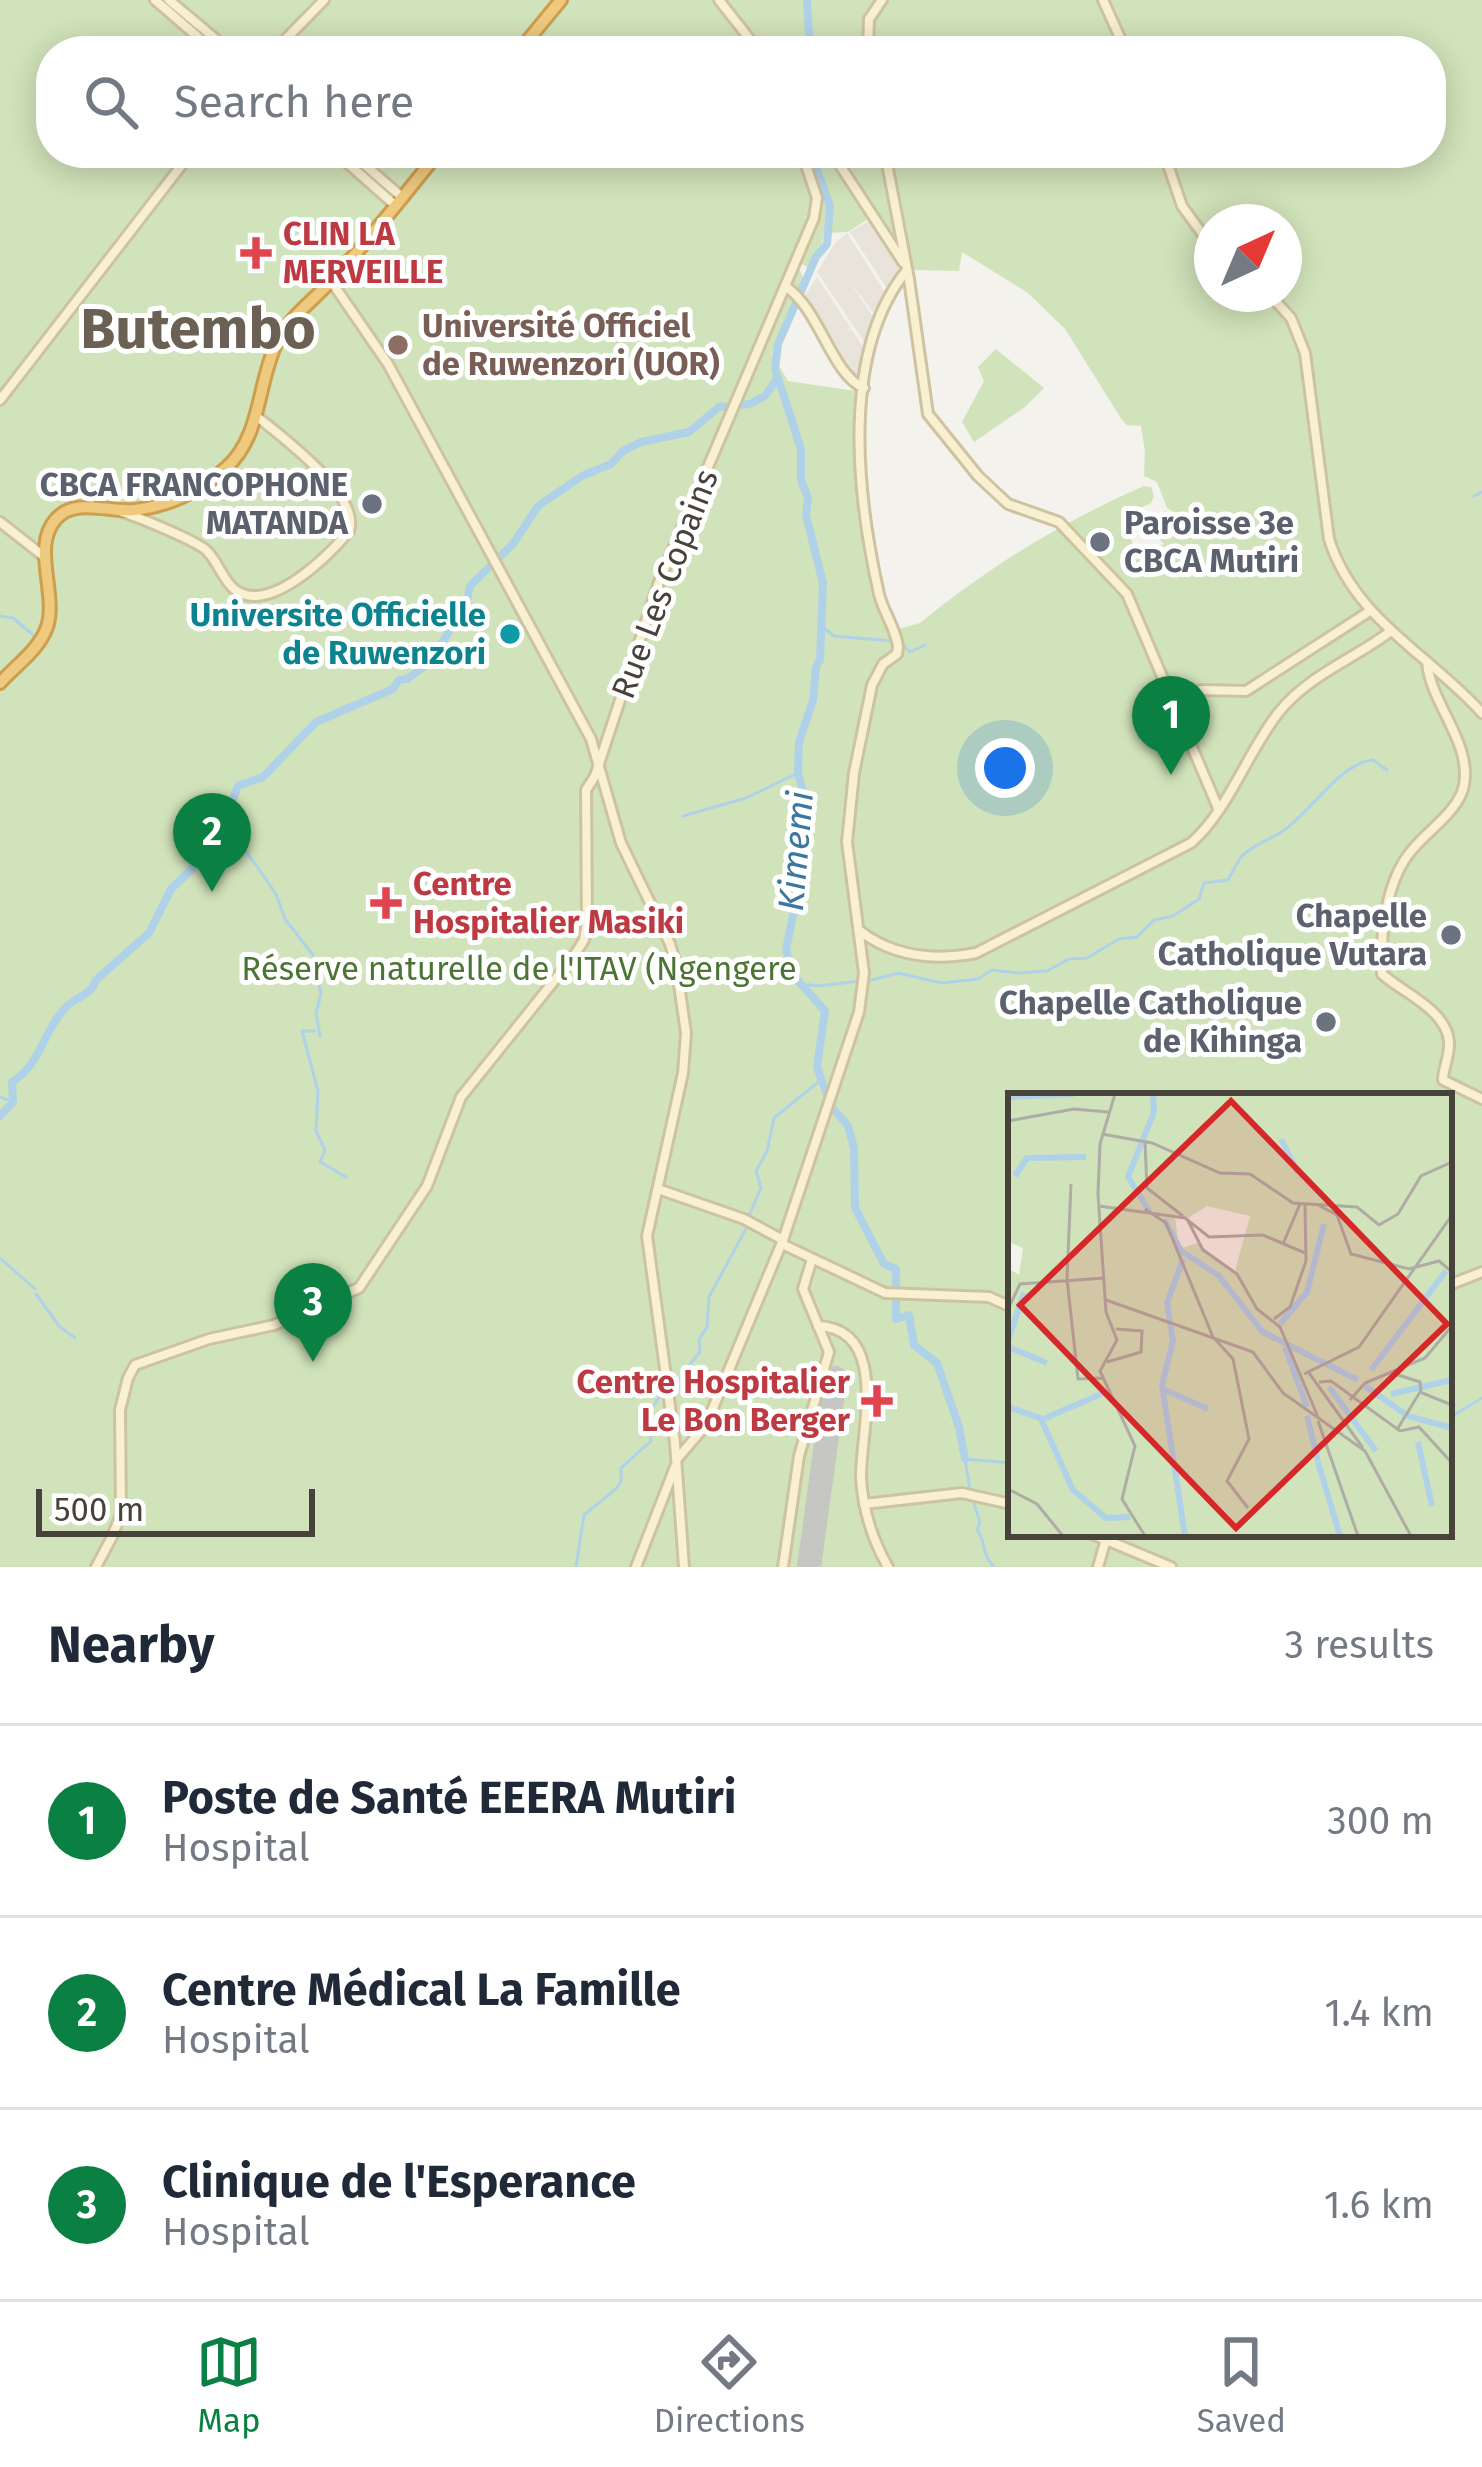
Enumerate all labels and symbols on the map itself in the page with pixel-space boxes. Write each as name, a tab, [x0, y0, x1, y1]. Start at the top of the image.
north arrow	[1194, 204, 1302, 312]
place label: CLIN LA MERVEILLE	[283, 214, 443, 292]
marker: CLIN LA MERVEILLE	[240, 237, 272, 269]
district label: Butembo	[80, 295, 316, 363]
place label: Université Officiel de Ruwenzori (UOR)	[422, 306, 720, 384]
marker: Université Officiel de Ruwenzori (UOR)	[385, 332, 411, 358]
street label: Rue Les Copains	[603, 464, 727, 704]
place label: CBCA FRANCOPHONE MATANDA	[40, 465, 349, 543]
marker: CBCA FRANCOPHONE MATANDA	[359, 491, 385, 517]
place label: Paroisse 3e CBCA Mutiri	[1124, 503, 1299, 581]
marker: Paroisse 3e CBCA Mutiri	[1087, 529, 1113, 555]
place label: Universite Officielle de Ruwenzori	[190, 595, 486, 673]
marker: Universite Officielle de Ruwenzori	[497, 621, 523, 647]
pin: 1	[1132, 676, 1210, 775]
your location	[975, 738, 1035, 798]
water label: Kimemi	[769, 789, 823, 913]
pin: 2	[173, 793, 251, 892]
place label: Centre Hospitalier Masiki	[413, 864, 684, 942]
marker: Centre Hospitalier Masiki	[370, 887, 402, 919]
place label: Chapelle Catholique Vutara	[1158, 896, 1427, 974]
marker: Chapelle Catholique Vutara	[1438, 922, 1464, 948]
park label: Réserve naturelle de l'ITAV (Ngengere	[241, 949, 797, 989]
place label: Chapelle Catholique de Kihinga	[999, 983, 1302, 1061]
marker: Chapelle Catholique de Kihinga	[1313, 1009, 1339, 1035]
inset map	[1008, 1093, 1452, 1537]
pin: 3	[274, 1263, 352, 1362]
place label: Centre Hospitalier Le Bon Berger	[577, 1362, 851, 1440]
marker: Centre Hospitalier Le Bon Berger	[861, 1385, 893, 1417]
scale bar	[36, 1483, 315, 1536]

